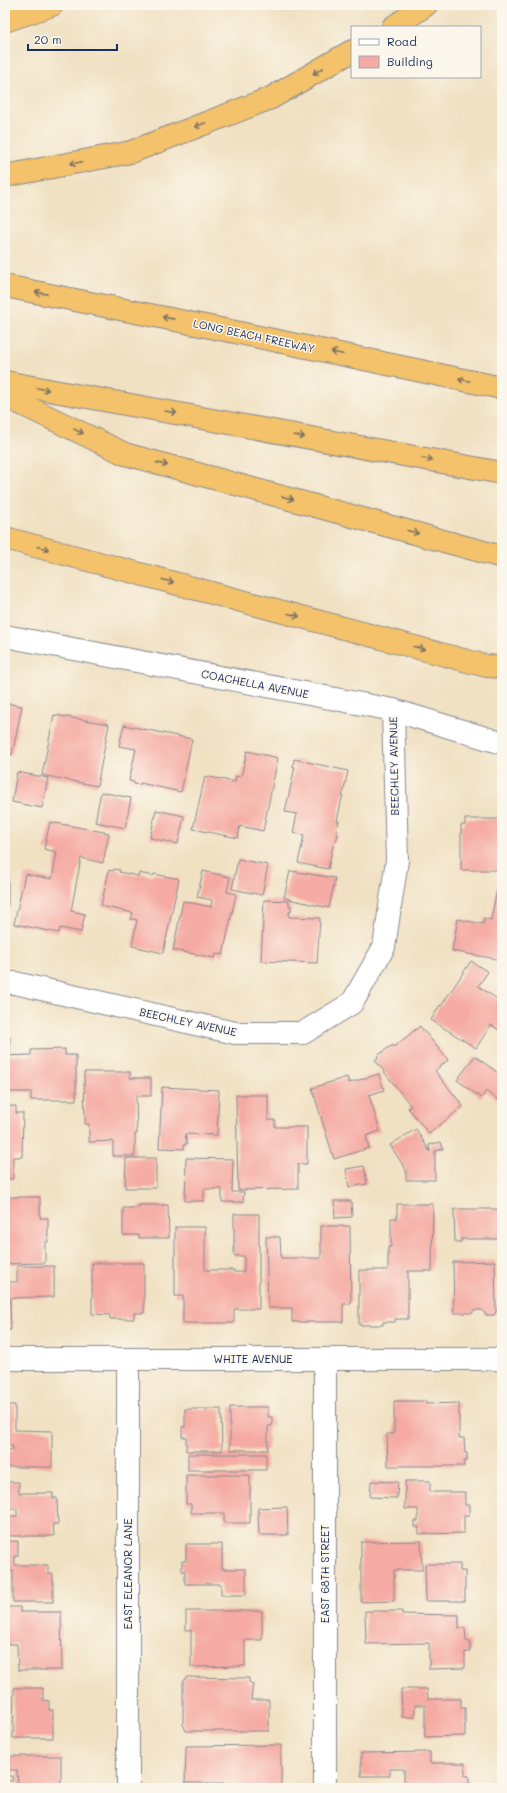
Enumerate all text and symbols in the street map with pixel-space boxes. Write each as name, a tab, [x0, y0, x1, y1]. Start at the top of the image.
scale bar	[28, 26, 117, 52]
legend	[351, 26, 481, 78]
text: 20 m	[34, 31, 62, 47]
text: Road	[387, 33, 417, 49]
text: Building	[387, 53, 433, 69]
one-way arrow	[312, 67, 324, 75]
one-way arrow	[195, 121, 207, 129]
one-way arrow	[70, 159, 83, 167]
one-way arrow	[35, 289, 48, 297]
one-way arrow	[162, 314, 175, 322]
street label: LONG BEACH FREEWAY	[192, 315, 316, 356]
one-way arrow	[331, 349, 344, 357]
one-way arrow	[458, 376, 471, 384]
one-way arrow	[36, 385, 49, 393]
one-way arrow	[164, 408, 177, 416]
one-way arrow	[72, 428, 84, 435]
one-way arrow	[292, 432, 305, 440]
one-way arrow	[420, 455, 433, 463]
one-way arrow	[156, 461, 169, 468]
one-way arrow	[281, 495, 294, 502]
one-way arrow	[406, 529, 419, 537]
one-way arrow	[36, 545, 49, 552]
one-way arrow	[162, 578, 175, 585]
one-way arrow	[287, 612, 300, 619]
one-way arrow	[413, 645, 426, 653]
street label: COACHELLA AVENUE	[200, 666, 310, 701]
street label: BEECHLEY AVENUE	[385, 716, 402, 816]
street label: BEECHLEY AVENUE	[138, 1004, 238, 1039]
street label: WHITE AVENUE	[213, 1351, 293, 1366]
street label: EAST ELEANOR LANE	[120, 1519, 135, 1629]
street label: EAST 68TH STREET	[317, 1525, 332, 1623]

